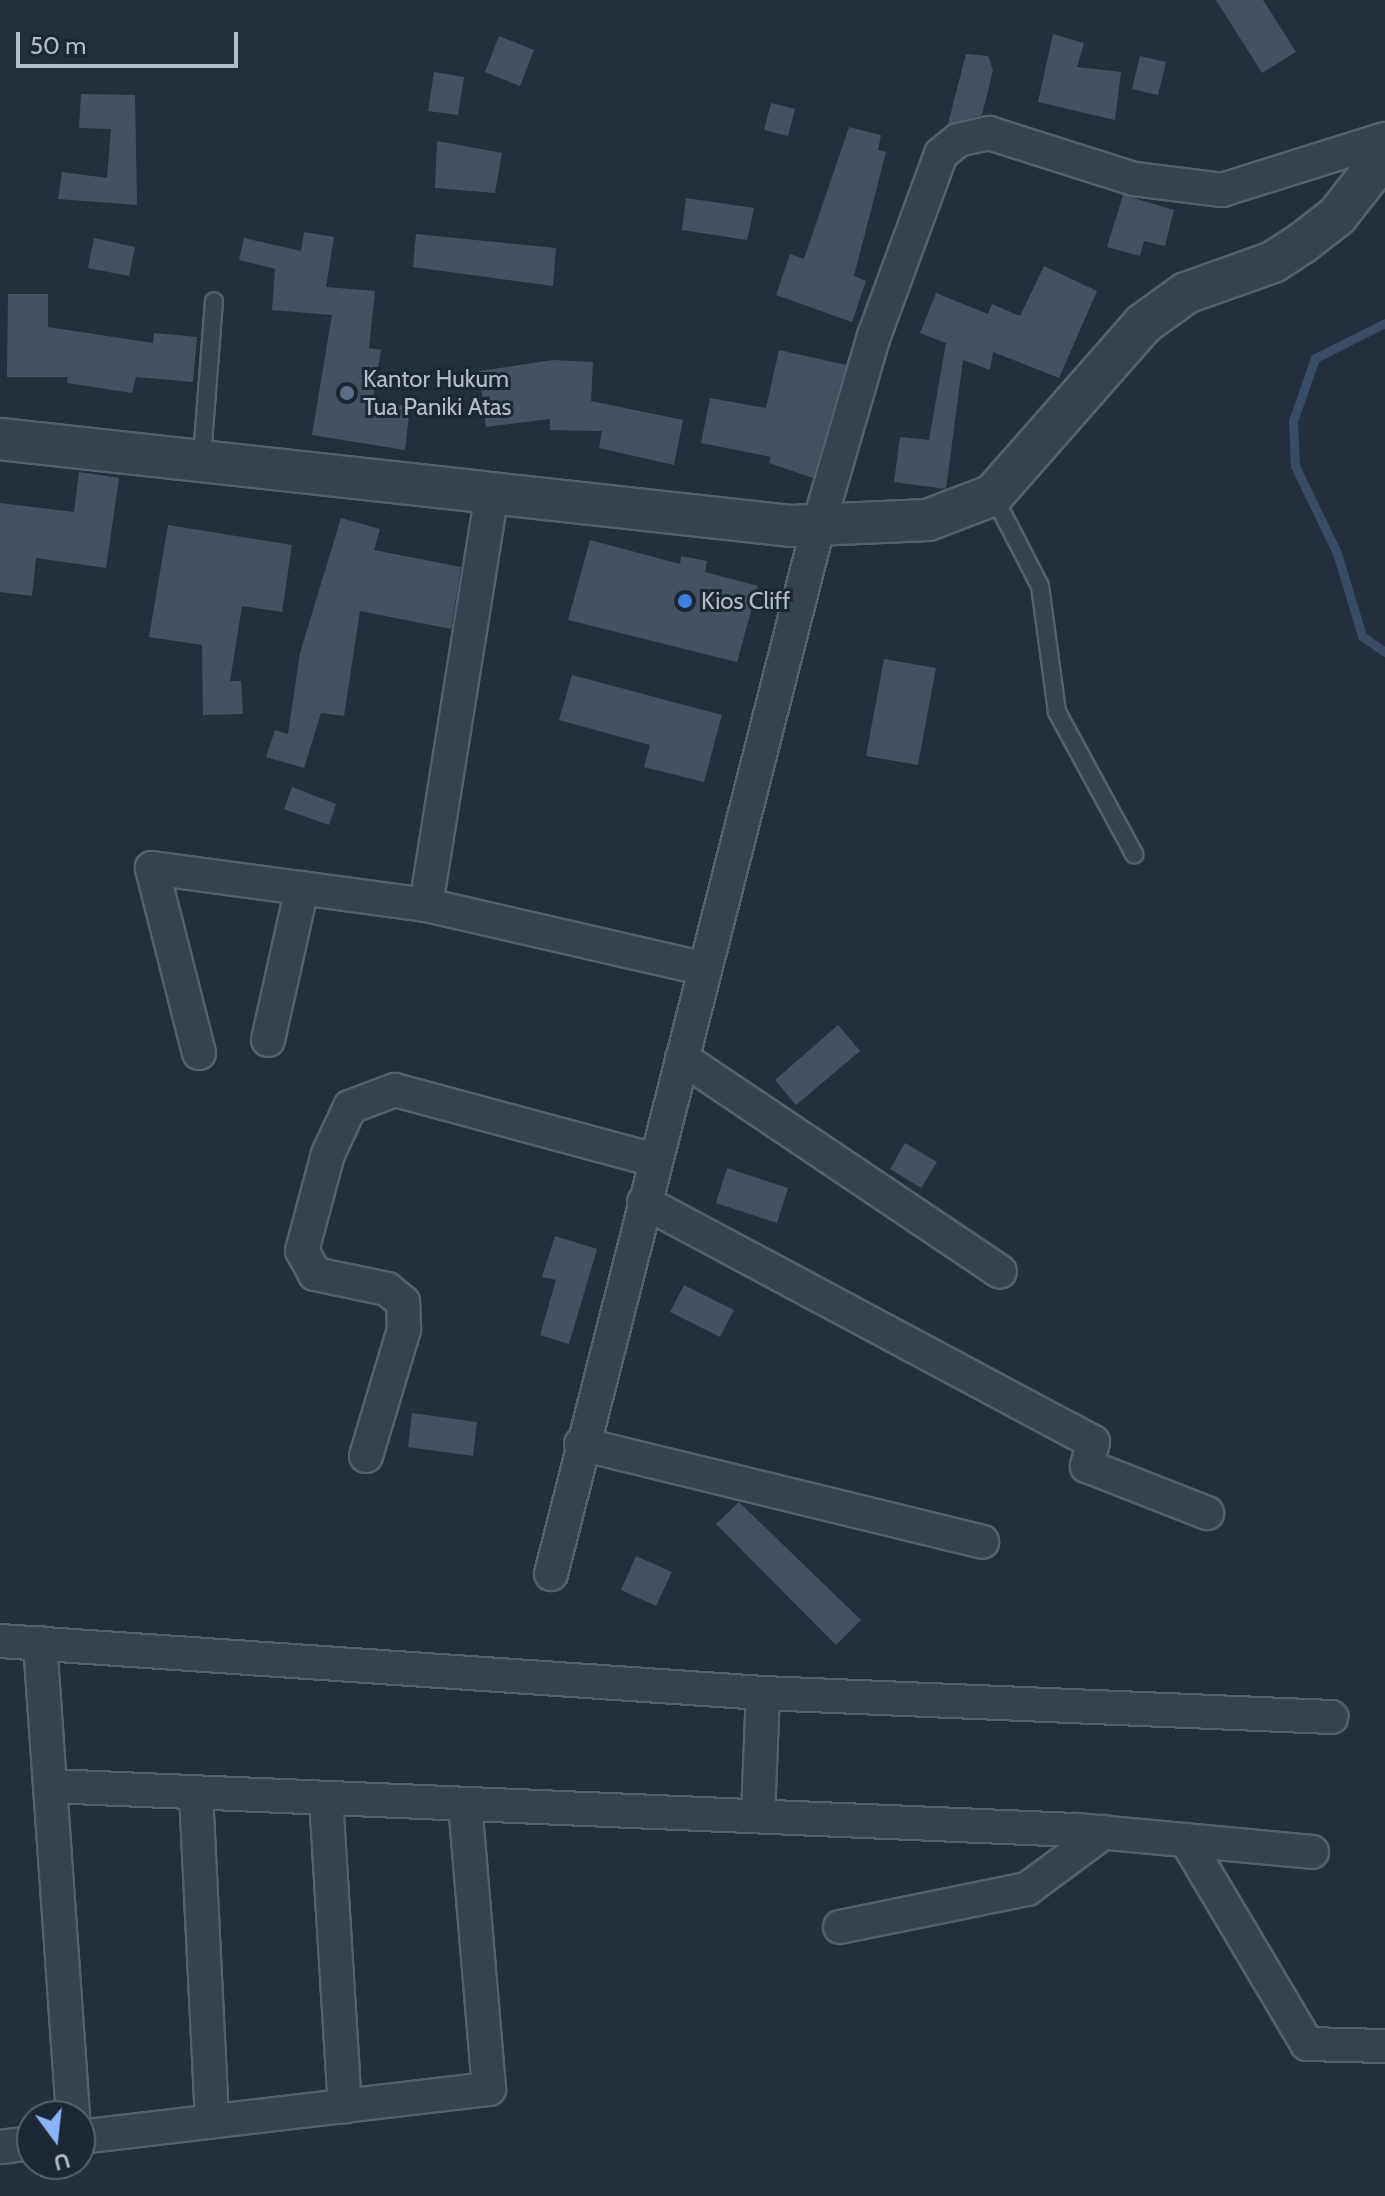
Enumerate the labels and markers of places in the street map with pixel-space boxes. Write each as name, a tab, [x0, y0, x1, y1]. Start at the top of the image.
place label: Kantor Hukum Tua Paniki Atas	[363, 365, 512, 421]
marker: Kantor Hukum Tua Paniki Atas	[338, 384, 356, 402]
place label: Kios Cliff	[701, 587, 790, 615]
marker: Kios Cliff	[676, 592, 694, 610]

